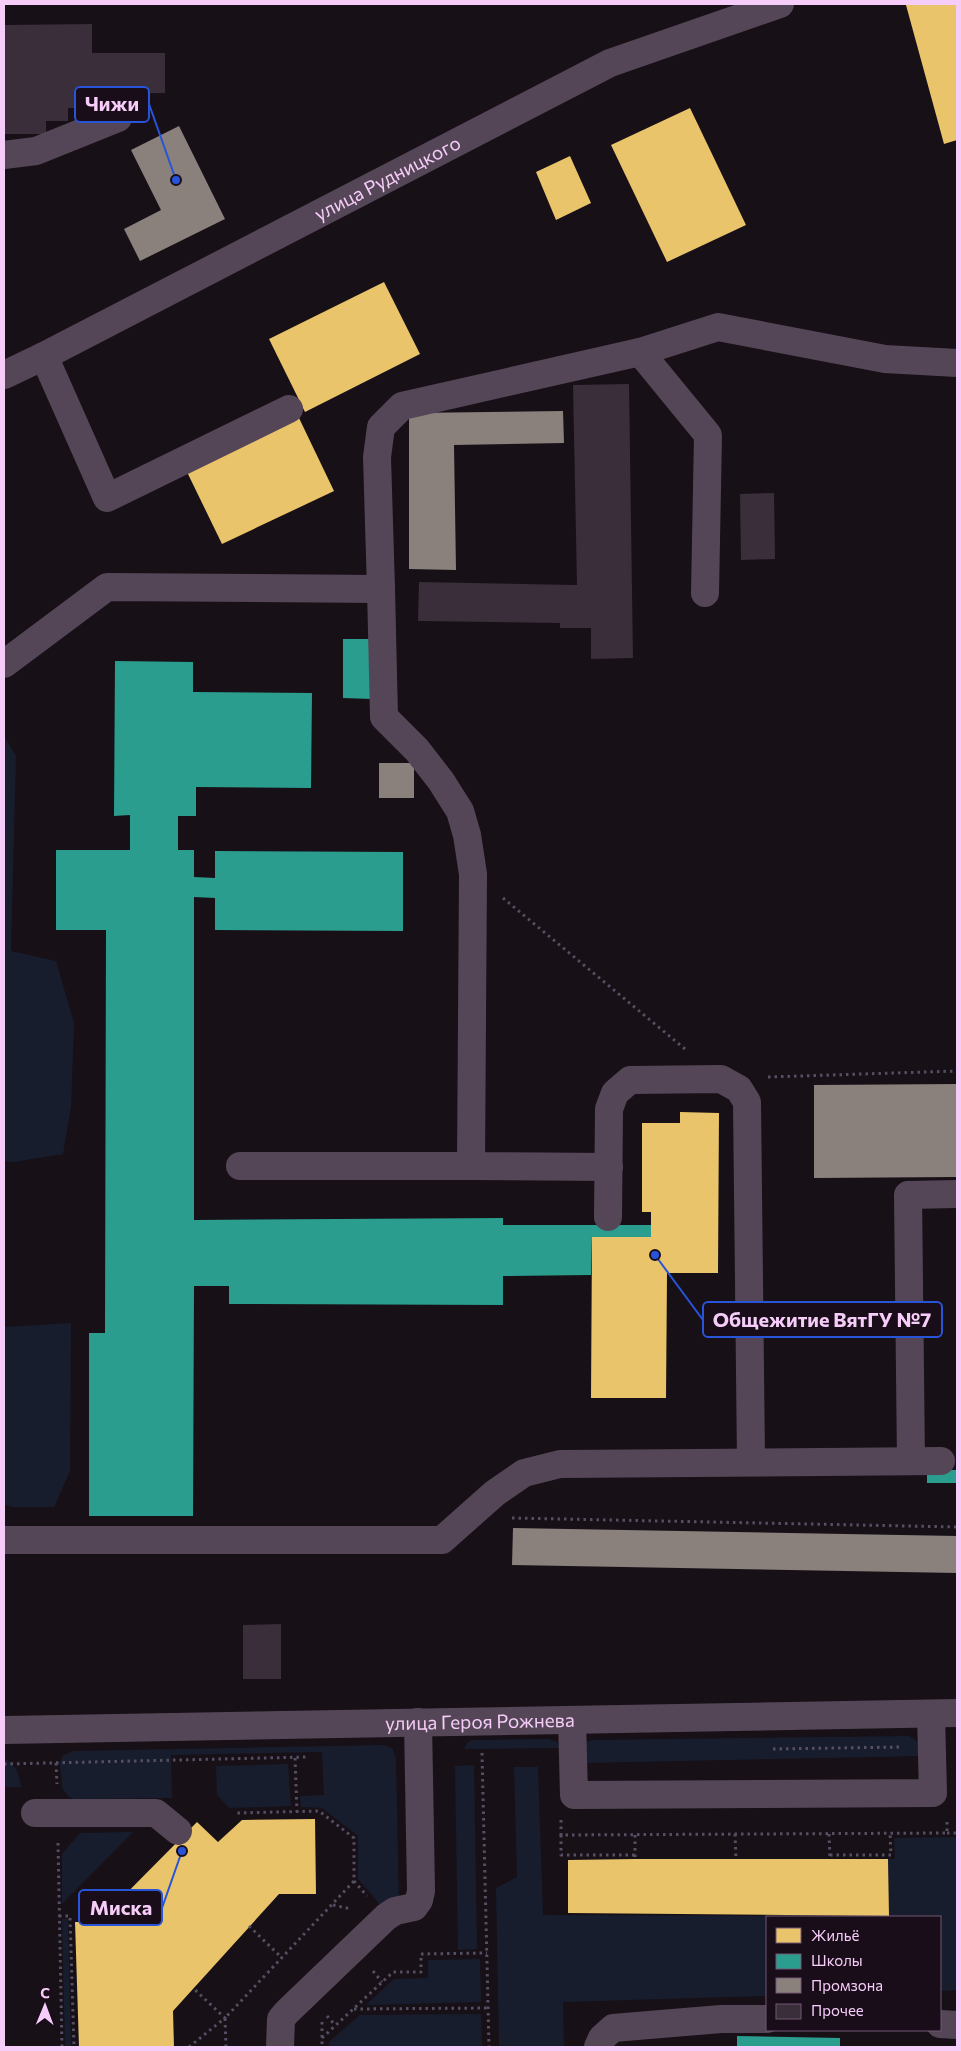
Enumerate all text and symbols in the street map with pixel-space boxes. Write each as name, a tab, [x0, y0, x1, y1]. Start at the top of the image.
callout: Чижи	[75, 87, 149, 122]
text: Чижи	[85, 91, 139, 115]
street label: улица Рудницкого	[310, 130, 464, 225]
callout: Общежитие ВятГУ №7	[703, 1302, 942, 1337]
text: Общежитие ВятГУ №7	[713, 1307, 931, 1331]
street label: улица Героя Рожнева	[385, 1708, 575, 1734]
callout: Миска	[79, 1890, 162, 1925]
text: Миска	[90, 1895, 152, 1919]
legend	[766, 1916, 941, 2031]
text: Жильё	[811, 1926, 859, 1944]
text: Школы	[811, 1951, 863, 1969]
text: Промзона	[811, 1976, 883, 1994]
north arrow	[20, 1981, 70, 2031]
text: С	[40, 1984, 50, 2001]
text: Прочее	[811, 2001, 864, 2019]

